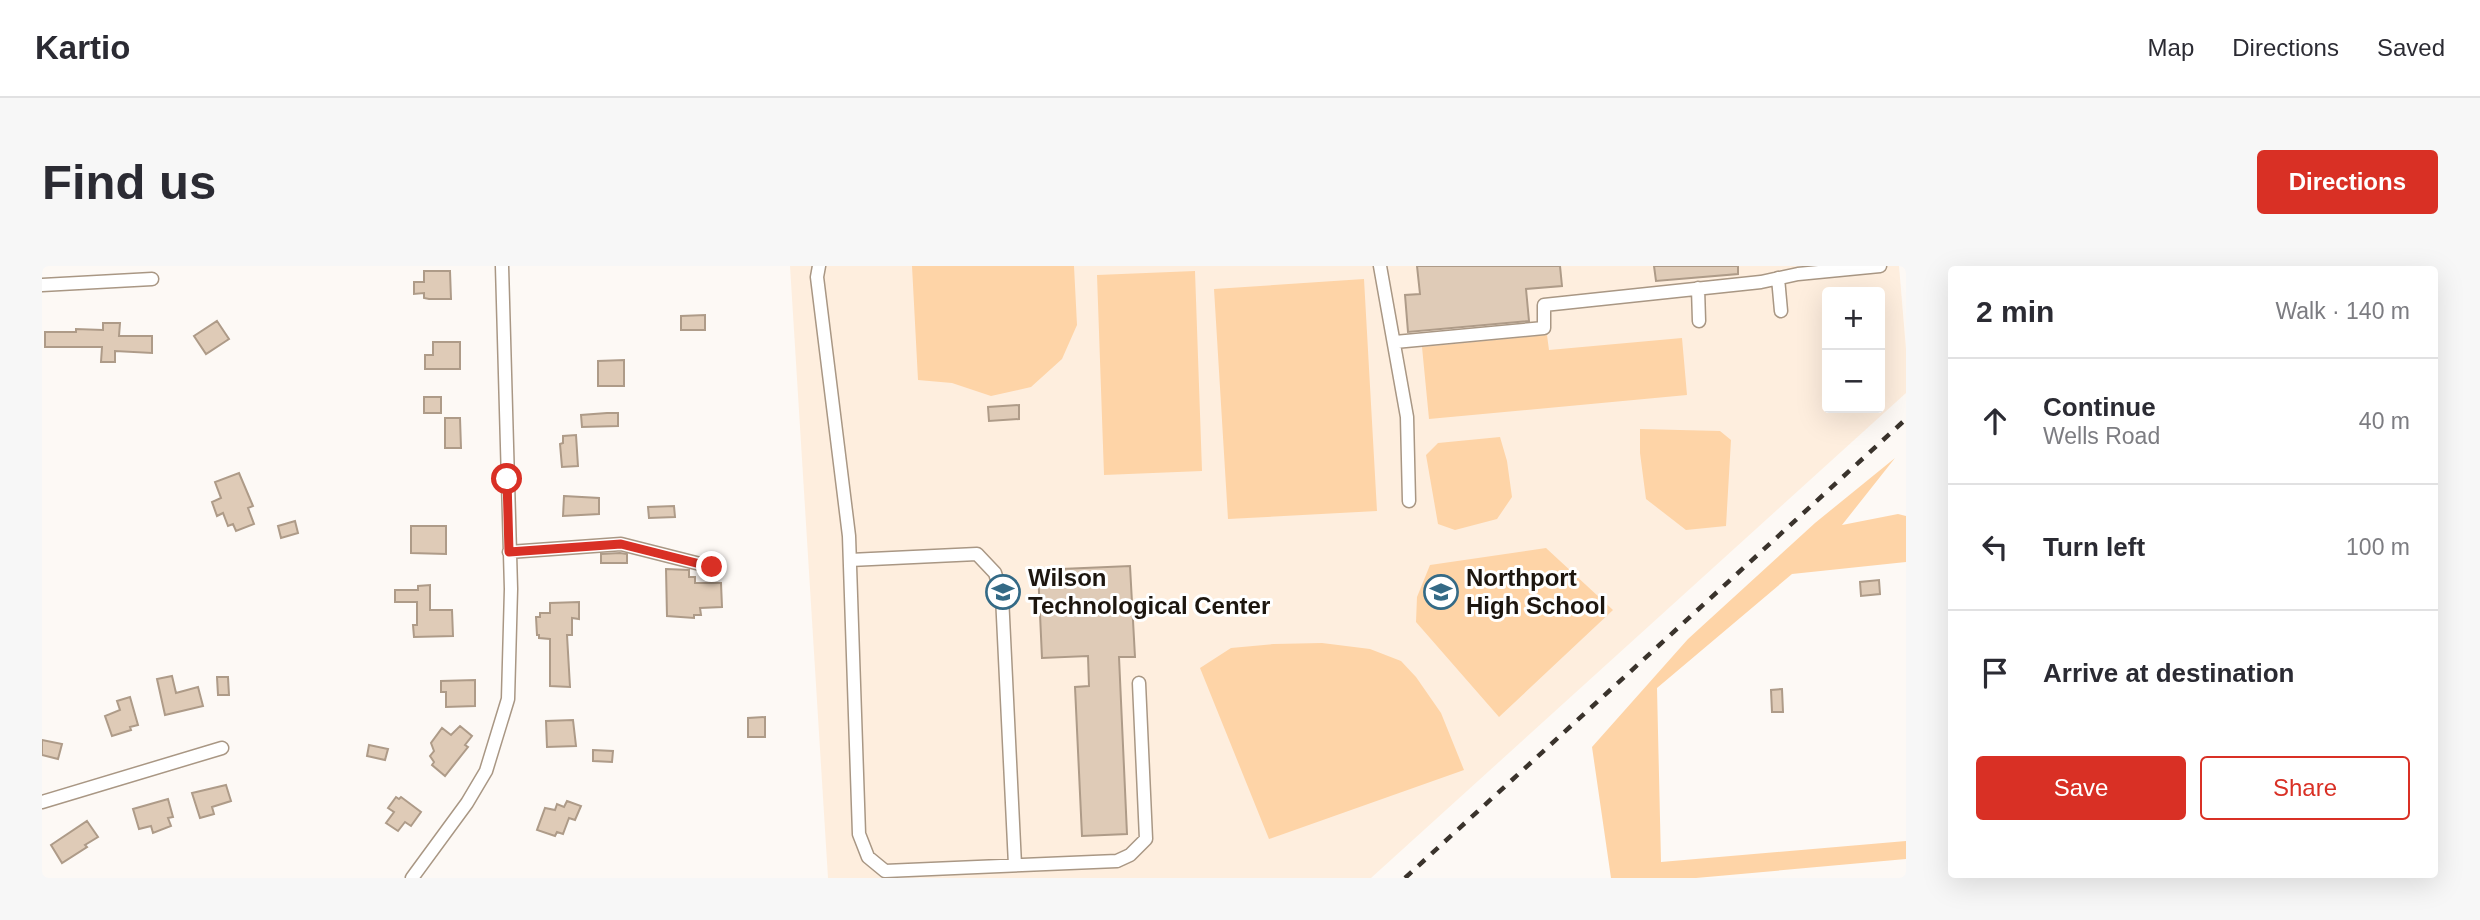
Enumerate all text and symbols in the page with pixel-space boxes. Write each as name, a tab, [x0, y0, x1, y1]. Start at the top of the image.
text: Kartio	[35, 29, 130, 66]
text: Map	[2148, 34, 2194, 61]
text: Directions	[2232, 34, 2339, 61]
text: Saved	[2377, 34, 2445, 61]
button: Directions	[2257, 150, 2438, 214]
text: Find us	[42, 155, 216, 209]
map controls	[1822, 287, 1885, 413]
button: +	[1822, 287, 1885, 350]
text: 2 min	[1976, 295, 2054, 328]
text: Walk · 140 m	[2275, 298, 2410, 324]
button: −	[1822, 350, 1885, 413]
text: Continue	[2043, 392, 2156, 422]
icon: ahead	[1976, 402, 2014, 440]
text: 40 m	[2359, 408, 2410, 434]
text: Wells Road	[2043, 423, 2160, 449]
route start	[491, 463, 522, 494]
icon: left	[1976, 528, 2014, 566]
text: Turn left	[2043, 532, 2145, 562]
text: 100 m	[2346, 534, 2410, 560]
route end	[696, 551, 727, 582]
place label: Wilson Technological Center	[1028, 564, 1270, 619]
place label: Northport High School	[1466, 564, 1606, 619]
school or university icon: Wilson Technological Center	[984, 573, 1022, 611]
school or university icon: Northport High School	[1422, 573, 1460, 611]
icon: arrive	[1976, 654, 2014, 692]
text: Arrive at destination	[2043, 658, 2294, 688]
button: Save	[1976, 756, 2186, 820]
button: Share	[2200, 756, 2410, 820]

